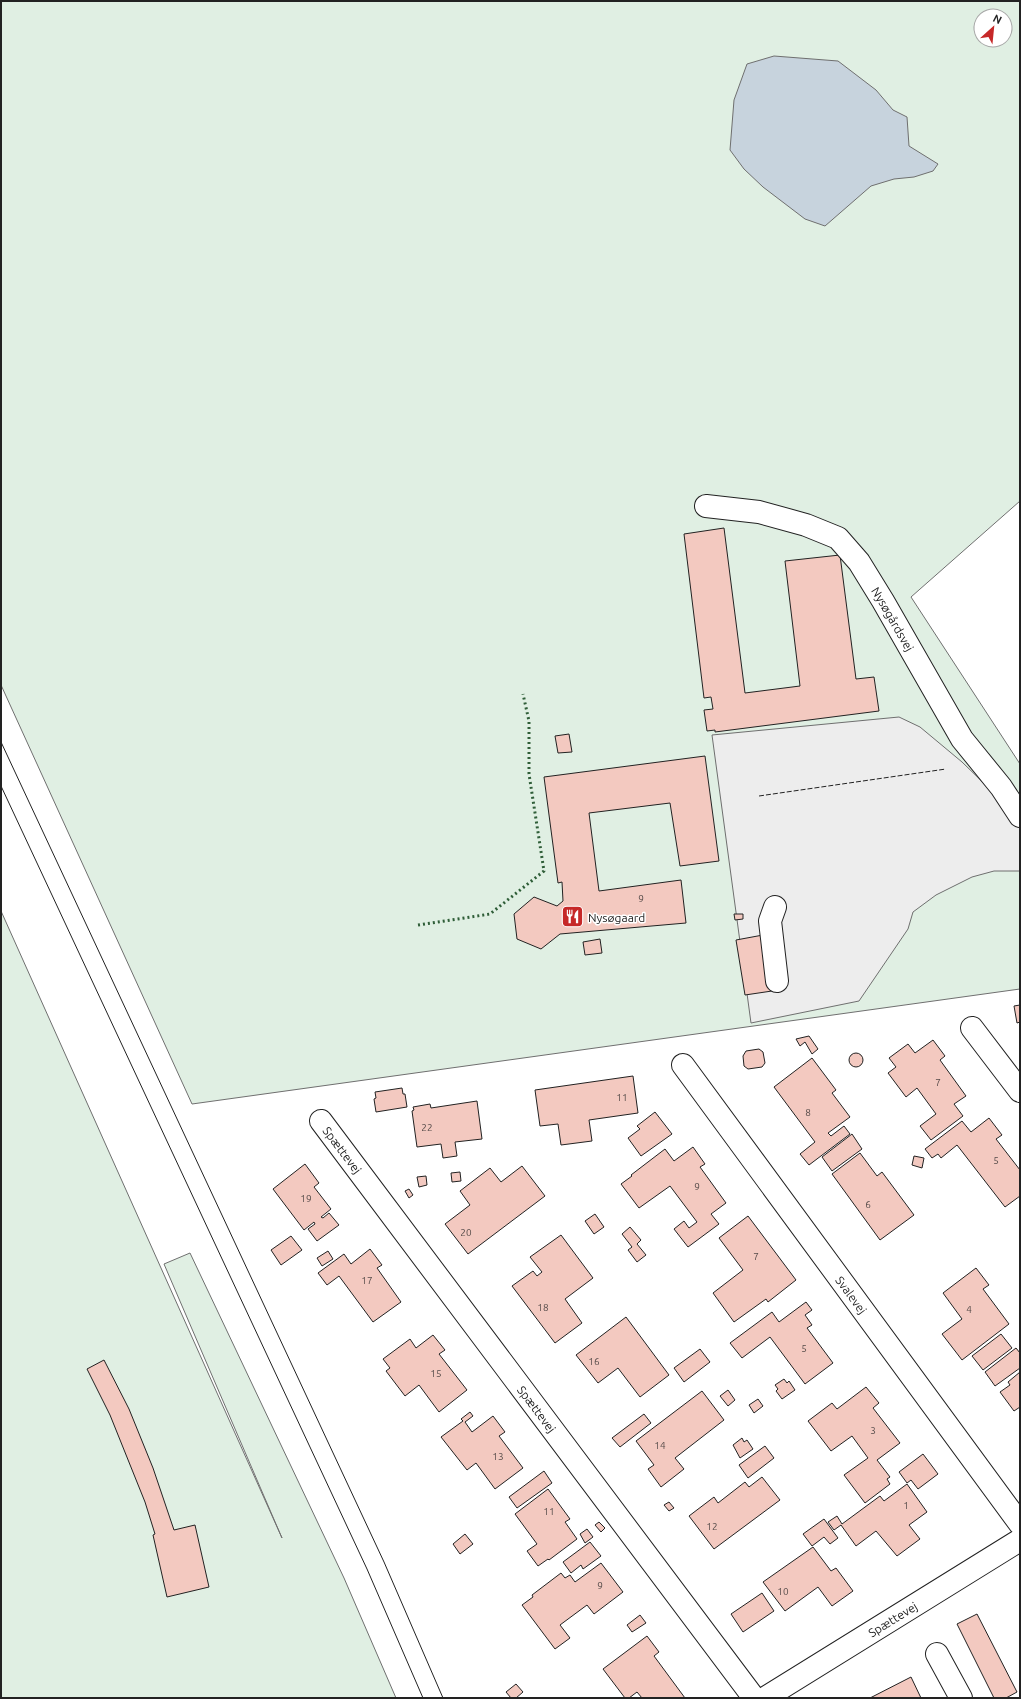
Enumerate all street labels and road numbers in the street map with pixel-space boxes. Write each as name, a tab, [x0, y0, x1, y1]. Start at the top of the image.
street label: Nysøgårdsvej	[869, 585, 917, 653]
street label: Spættevej	[321, 1124, 364, 1176]
street label: Svalevej	[834, 1273, 870, 1316]
street label: Spættevej	[515, 1383, 559, 1435]
street label: Spættevej	[866, 1599, 919, 1639]

